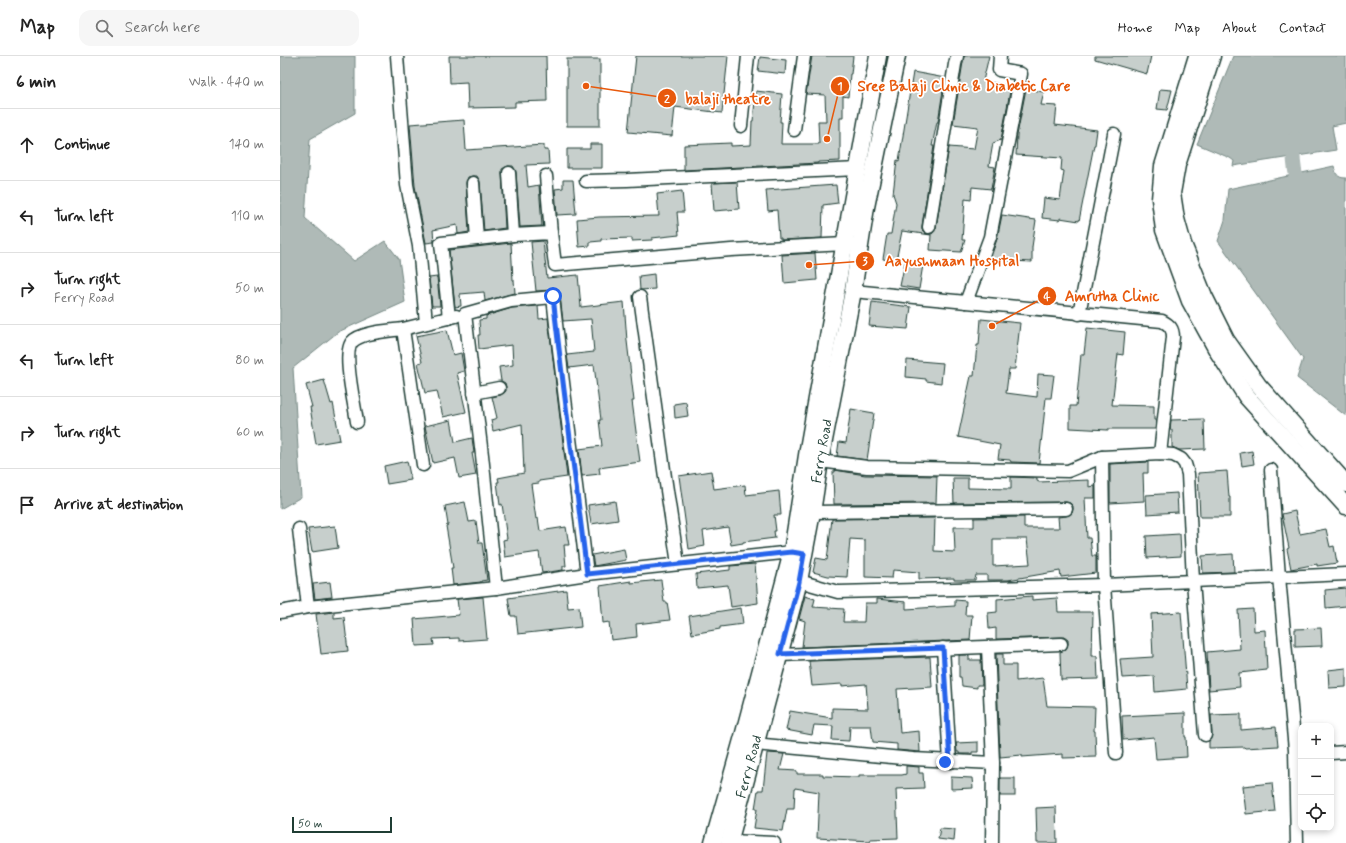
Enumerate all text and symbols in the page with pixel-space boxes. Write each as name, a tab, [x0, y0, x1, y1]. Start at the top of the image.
search box	[79, 10, 359, 46]
text: Map	[20, 15, 55, 40]
icon: search	[93, 17, 115, 39]
text: Search here	[125, 18, 200, 38]
text: Home	[1118, 19, 1152, 37]
text: Map	[1174, 19, 1200, 37]
text: About	[1222, 19, 1257, 37]
text: Contact	[1279, 19, 1326, 37]
text: 6 min	[16, 71, 56, 93]
callout: Sree Balaji Clinic & Diabetic Care	[830, 72, 1078, 99]
text: Walk · 440 m	[189, 74, 264, 91]
text: Sree Balaji Clinic & Diabetic Care	[857, 77, 1071, 97]
text: 1	[837, 79, 843, 95]
callout: balaji theatre	[657, 85, 779, 112]
text: balaji theatre	[685, 90, 771, 110]
text: 2	[664, 92, 670, 108]
icon: ahead	[16, 134, 38, 156]
text: Continue	[54, 135, 110, 155]
text: 140 m	[229, 136, 264, 153]
icon: left	[16, 206, 38, 228]
text: Turn left	[54, 207, 114, 227]
text: 110 m	[231, 208, 264, 225]
callout: Aayushmaan Hospital	[855, 248, 1029, 275]
text: Aayushmaan Hospital	[885, 252, 1019, 272]
text: 3	[862, 254, 868, 270]
text: Turn right	[54, 270, 121, 290]
icon: right	[16, 278, 38, 300]
text: 50 m	[235, 280, 264, 297]
callout: Amrutha Clinic	[1037, 282, 1168, 309]
route start	[544, 287, 562, 305]
text: Amrutha Clinic	[1065, 287, 1159, 307]
text: 4	[1044, 289, 1051, 305]
text: Ferry Road	[54, 290, 114, 307]
icon: left	[16, 350, 38, 372]
text: Turn left	[54, 351, 114, 371]
text: 80 m	[235, 352, 264, 369]
street label: Ferry Road	[808, 418, 837, 485]
icon: right	[16, 422, 38, 444]
text: Turn right	[54, 423, 121, 443]
text: 60 m	[236, 424, 264, 441]
icon: arrive	[16, 494, 38, 516]
text: Arrive at destination	[54, 495, 183, 515]
map controls	[1298, 723, 1334, 831]
button: +	[1298, 723, 1334, 759]
street label: Ferry Road	[732, 733, 766, 800]
route end	[936, 753, 954, 771]
button: −	[1298, 759, 1334, 795]
button: locate	[1298, 795, 1334, 831]
scale bar	[292, 815, 392, 834]
text: 50 m	[298, 817, 323, 831]

